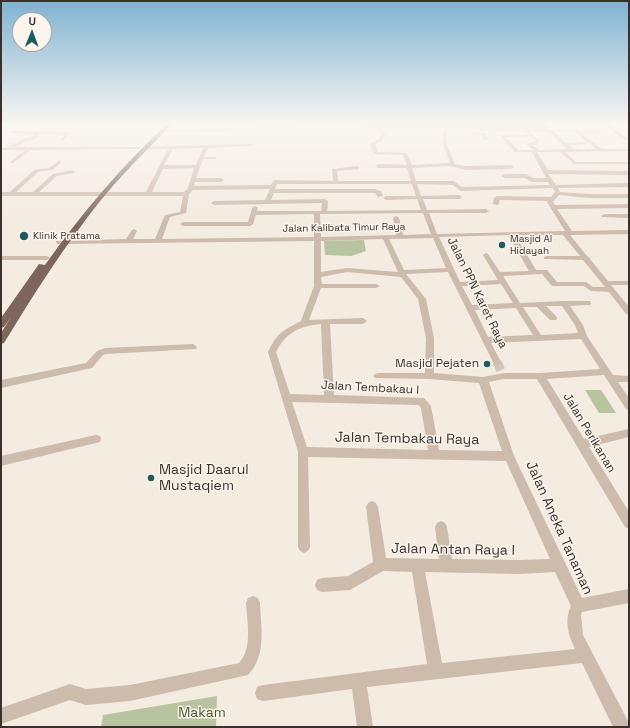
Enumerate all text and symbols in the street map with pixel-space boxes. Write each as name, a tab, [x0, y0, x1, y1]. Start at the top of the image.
north arrow	[12, 12, 52, 52]
text: U	[28, 14, 36, 28]
street label: Jalan Kalibata Timur Raya	[282, 221, 406, 235]
marker: Klinik Pratama	[18, 230, 30, 242]
place label: Klinik Pratama	[33, 230, 100, 242]
place label: Masjid Al Hidayah	[510, 233, 552, 256]
street label: Jalan PPN Karet Raya	[444, 235, 510, 351]
marker: Masjid Al Hidayah	[497, 240, 507, 250]
place label: Masjid Pejaten	[395, 357, 479, 371]
marker: Masjid Pejaten	[482, 359, 492, 369]
street label: Jalan Tembakau I	[321, 378, 419, 398]
street label: Jalan Perikanan	[560, 391, 618, 475]
street label: Jalan Tembakau Raya	[335, 429, 479, 449]
street label: Jalan Aneka Tanaman	[522, 458, 596, 598]
place label: Masjid Daarul Mustaqiem	[159, 462, 249, 494]
marker: Masjid Daarul Mustaqiem	[146, 473, 156, 483]
street label: Jalan Antan Raya I	[391, 541, 515, 559]
park label: Makam	[178, 705, 226, 721]

